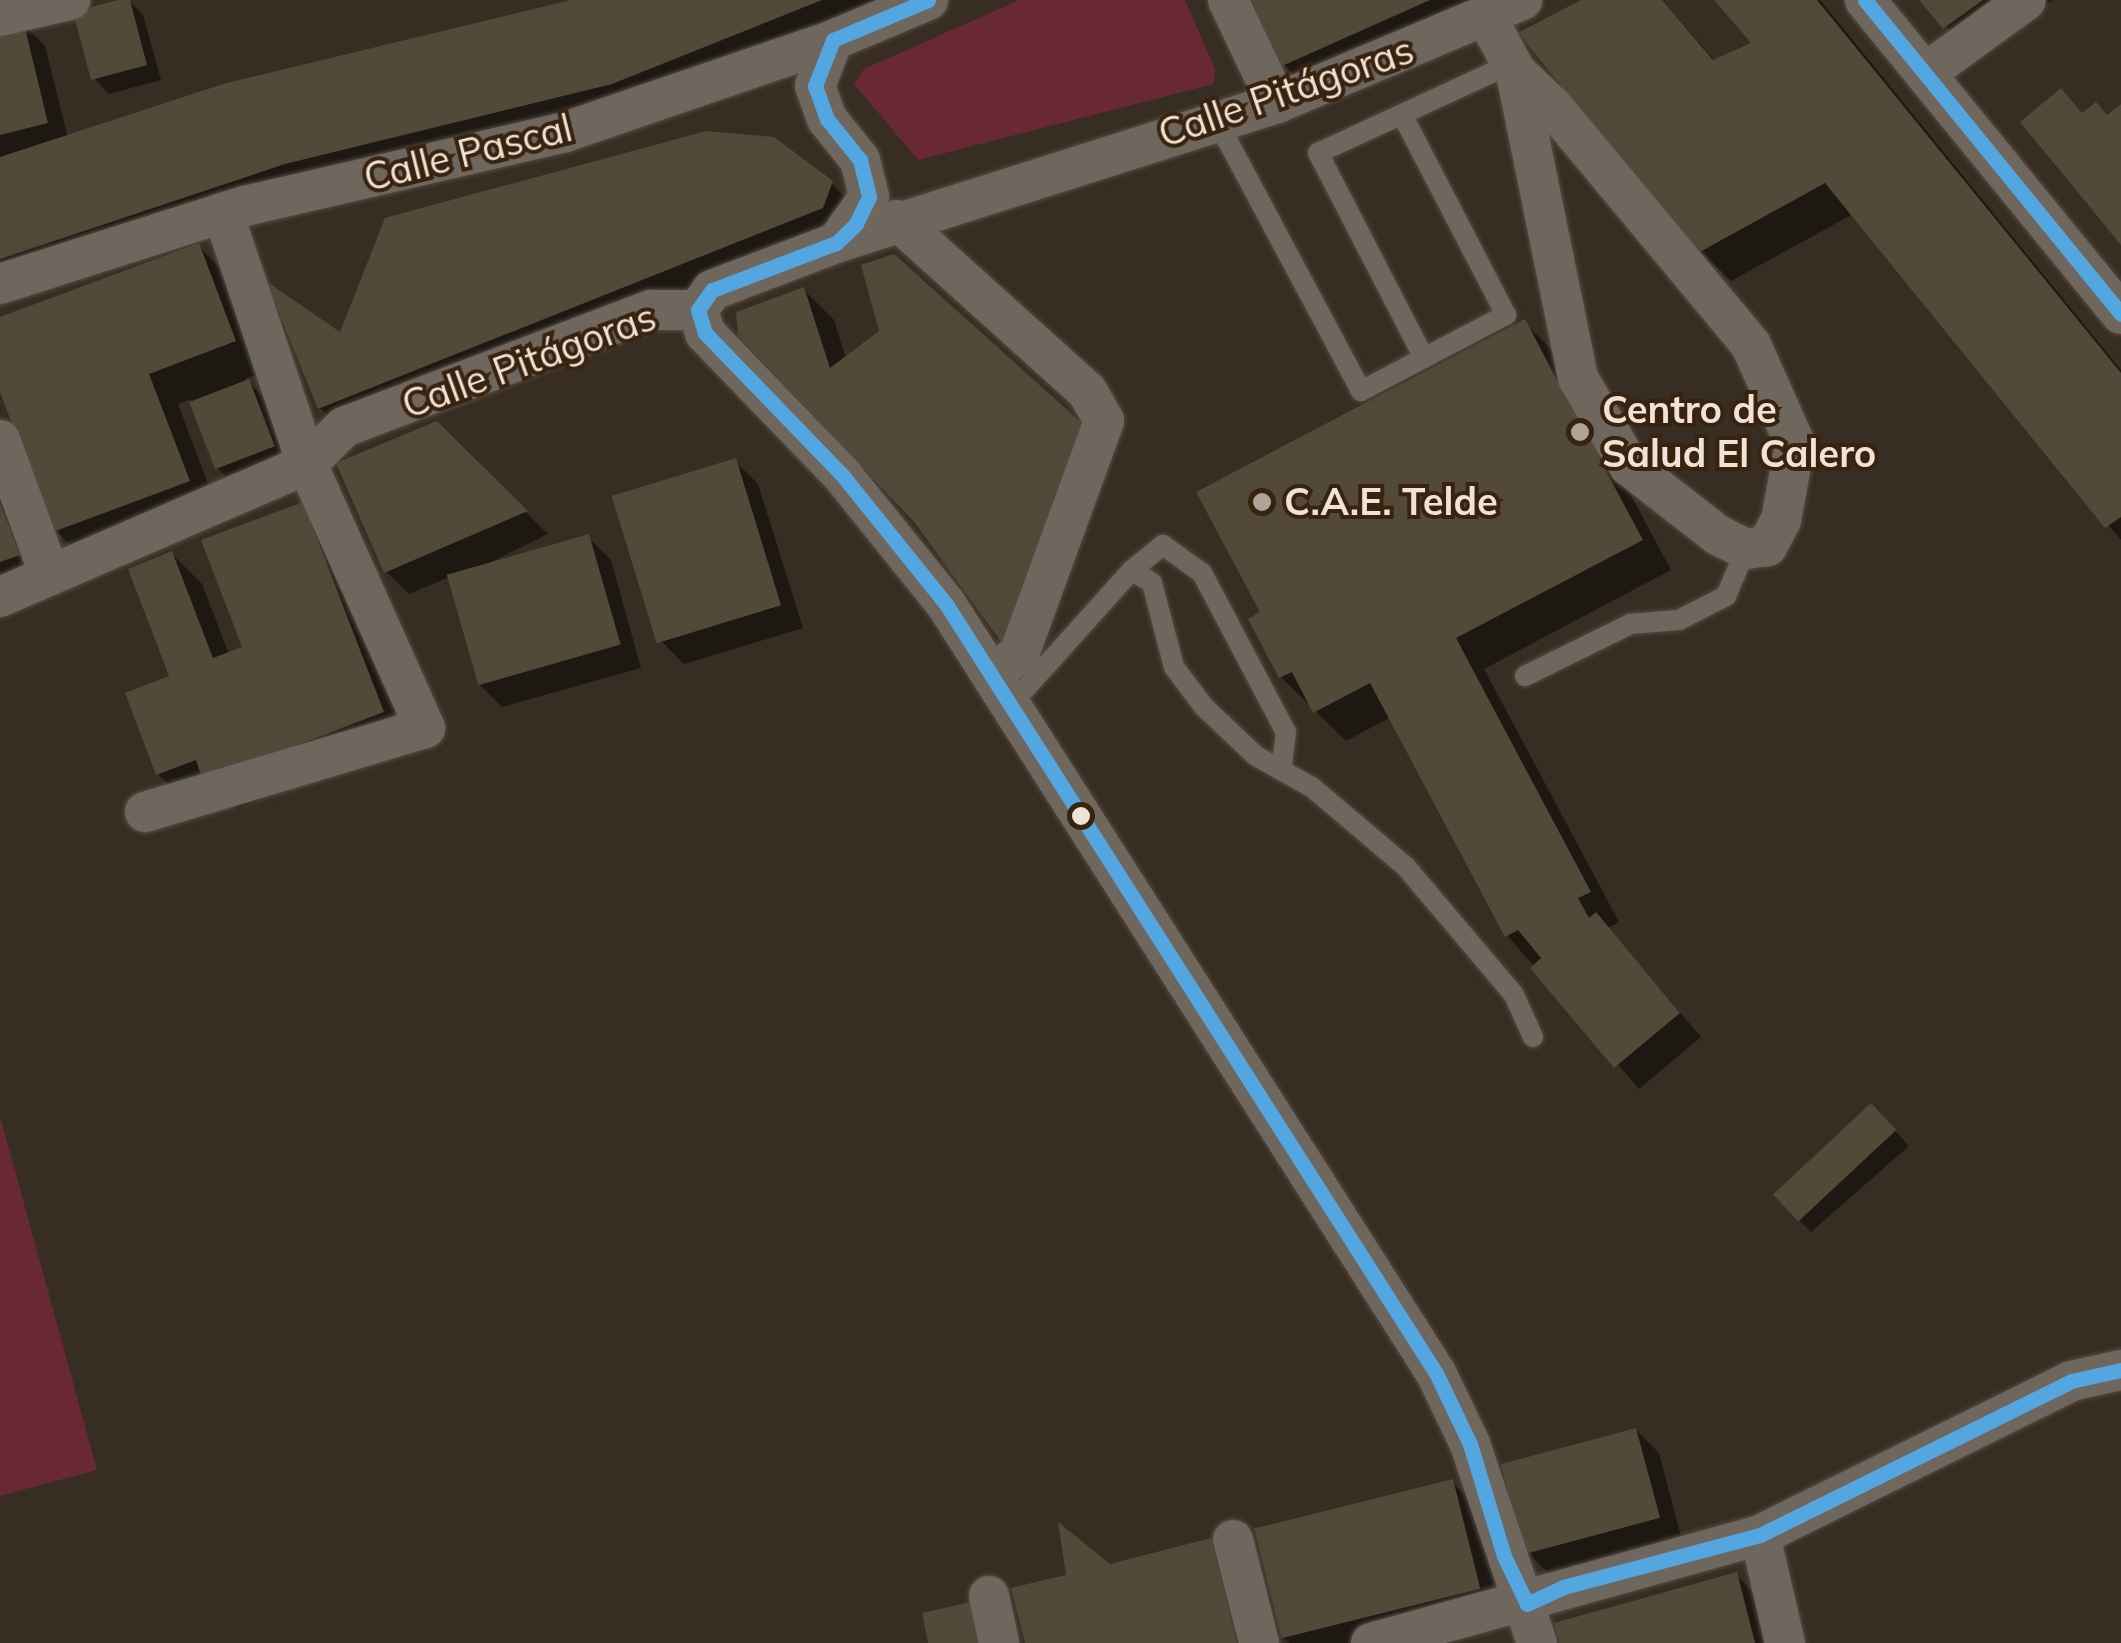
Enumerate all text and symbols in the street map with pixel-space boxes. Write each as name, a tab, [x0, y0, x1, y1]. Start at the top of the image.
street label: Calle Pitágoras	[1153, 27, 1419, 157]
street label: Calle Pascal	[359, 105, 577, 201]
street label: Calle Pitágoras	[396, 294, 662, 428]
place label: Centro de Salud El Calero	[1602, 387, 1876, 476]
marker: Centro de Salud El Calero	[1567, 419, 1593, 445]
place label: C.A.E. Telde	[1284, 479, 1498, 525]
marker: C.A.E. Telde	[1249, 489, 1275, 515]
unlabelled marker	[1071, 806, 1091, 826]

